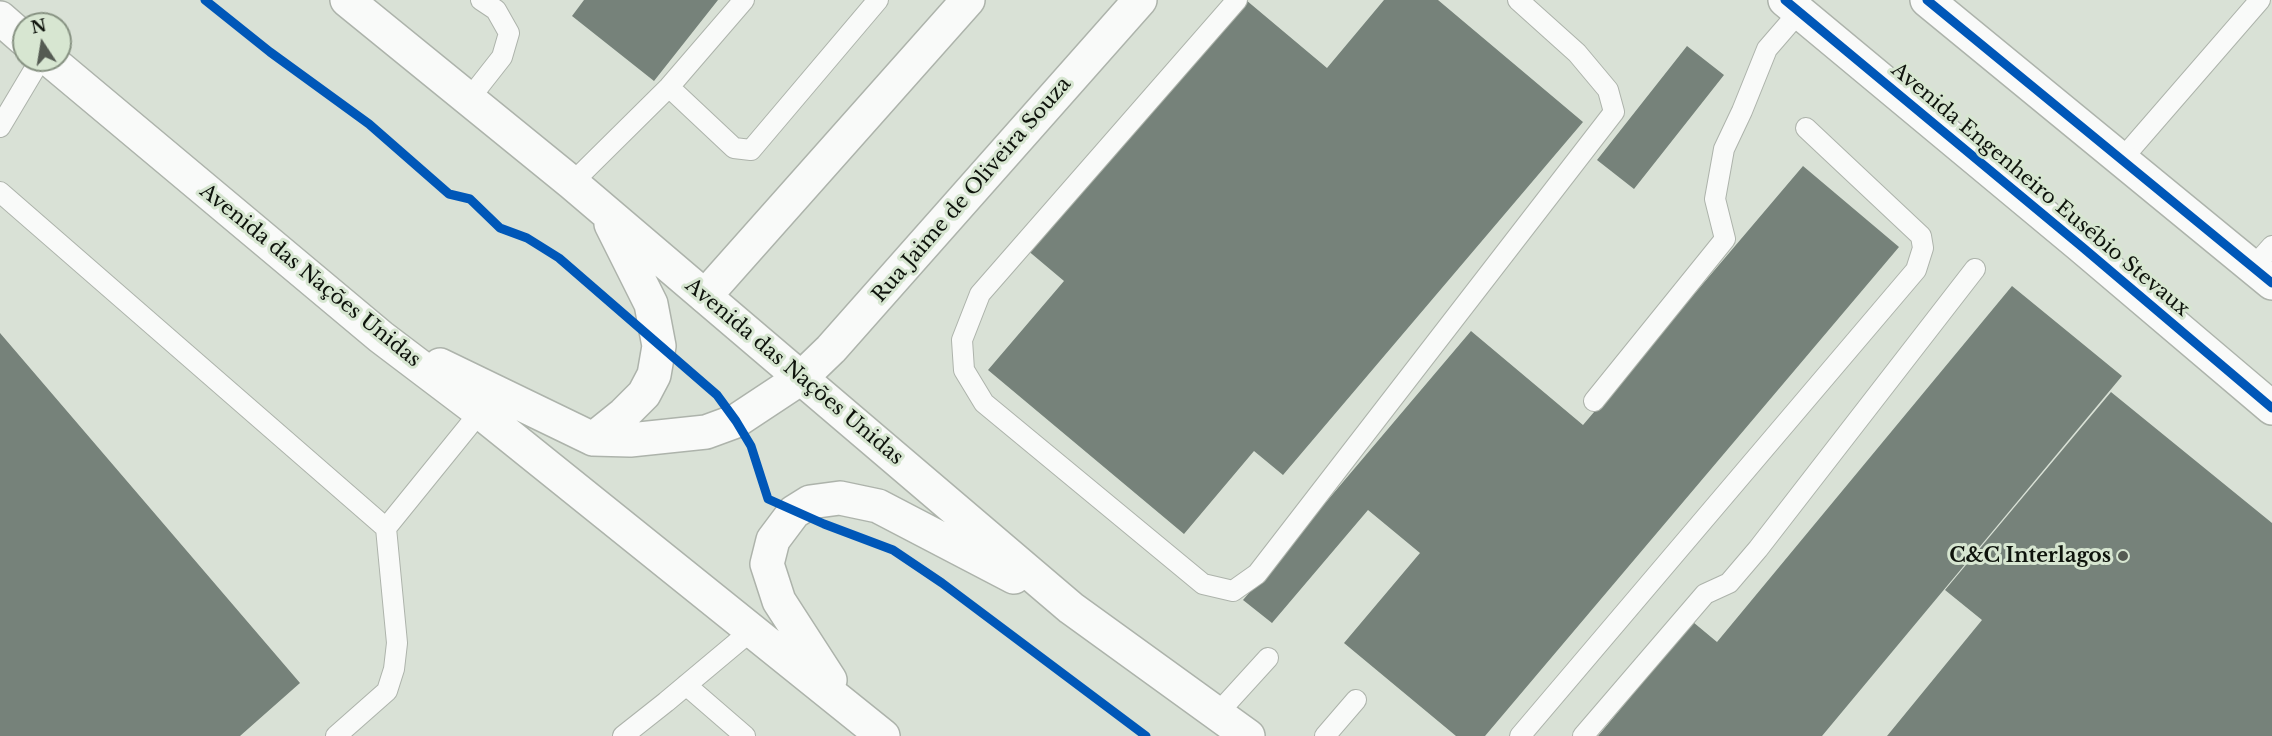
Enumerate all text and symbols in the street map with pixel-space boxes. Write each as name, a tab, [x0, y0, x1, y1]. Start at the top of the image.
north arrow	[12, 12, 72, 72]
text: N	[29, 15, 48, 38]
street label: Avenida Engenheiro Eusébio Stevaux	[1886, 58, 2194, 322]
street label: Rua Jaime de Oliveira Souza	[868, 73, 1076, 307]
street label: Avenida das Nações Unidas	[195, 179, 425, 373]
street label: Avenida das Nações Unidas	[680, 274, 908, 470]
place label: C&C Interlagos	[1949, 544, 2111, 568]
marker: C&C Interlagos	[2116, 549, 2130, 563]

